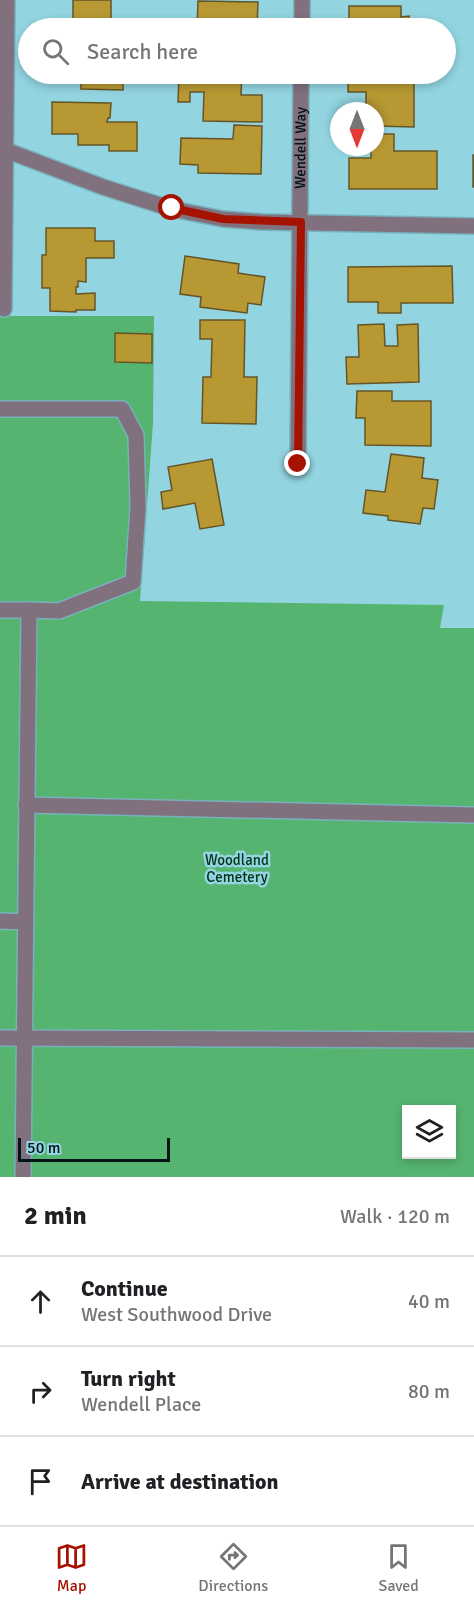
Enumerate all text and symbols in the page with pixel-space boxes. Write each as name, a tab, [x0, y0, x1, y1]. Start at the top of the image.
search box	[18, 18, 456, 84]
icon: search	[39, 35, 72, 68]
text: Search here	[87, 38, 198, 65]
north arrow	[330, 102, 384, 156]
street label: Wendell Way	[291, 107, 310, 189]
route start	[158, 194, 184, 220]
route end	[284, 450, 310, 476]
park label: Woodland Cemetery	[205, 851, 269, 886]
map controls	[402, 1105, 456, 1159]
button: layers	[402, 1105, 456, 1159]
scale bar	[18, 1135, 170, 1162]
text: 50 m	[27, 1138, 61, 1158]
text: 2 min	[24, 1200, 87, 1232]
text: Walk · 120 m	[340, 1204, 450, 1229]
text: Continue	[81, 1275, 168, 1302]
icon: ahead	[24, 1285, 57, 1318]
text: 40 m	[408, 1289, 450, 1314]
text: West Southwood Drive	[81, 1302, 272, 1327]
text: Turn right	[81, 1365, 176, 1392]
icon: right	[24, 1375, 57, 1408]
text: 80 m	[408, 1379, 450, 1404]
text: Wendell Place	[81, 1392, 201, 1417]
icon: arrive	[24, 1465, 57, 1498]
text: Arrive at destination	[81, 1468, 278, 1495]
tab: Map	[55, 1540, 88, 1596]
tab: Directions	[198, 1540, 268, 1596]
tab: Saved	[379, 1540, 419, 1596]

